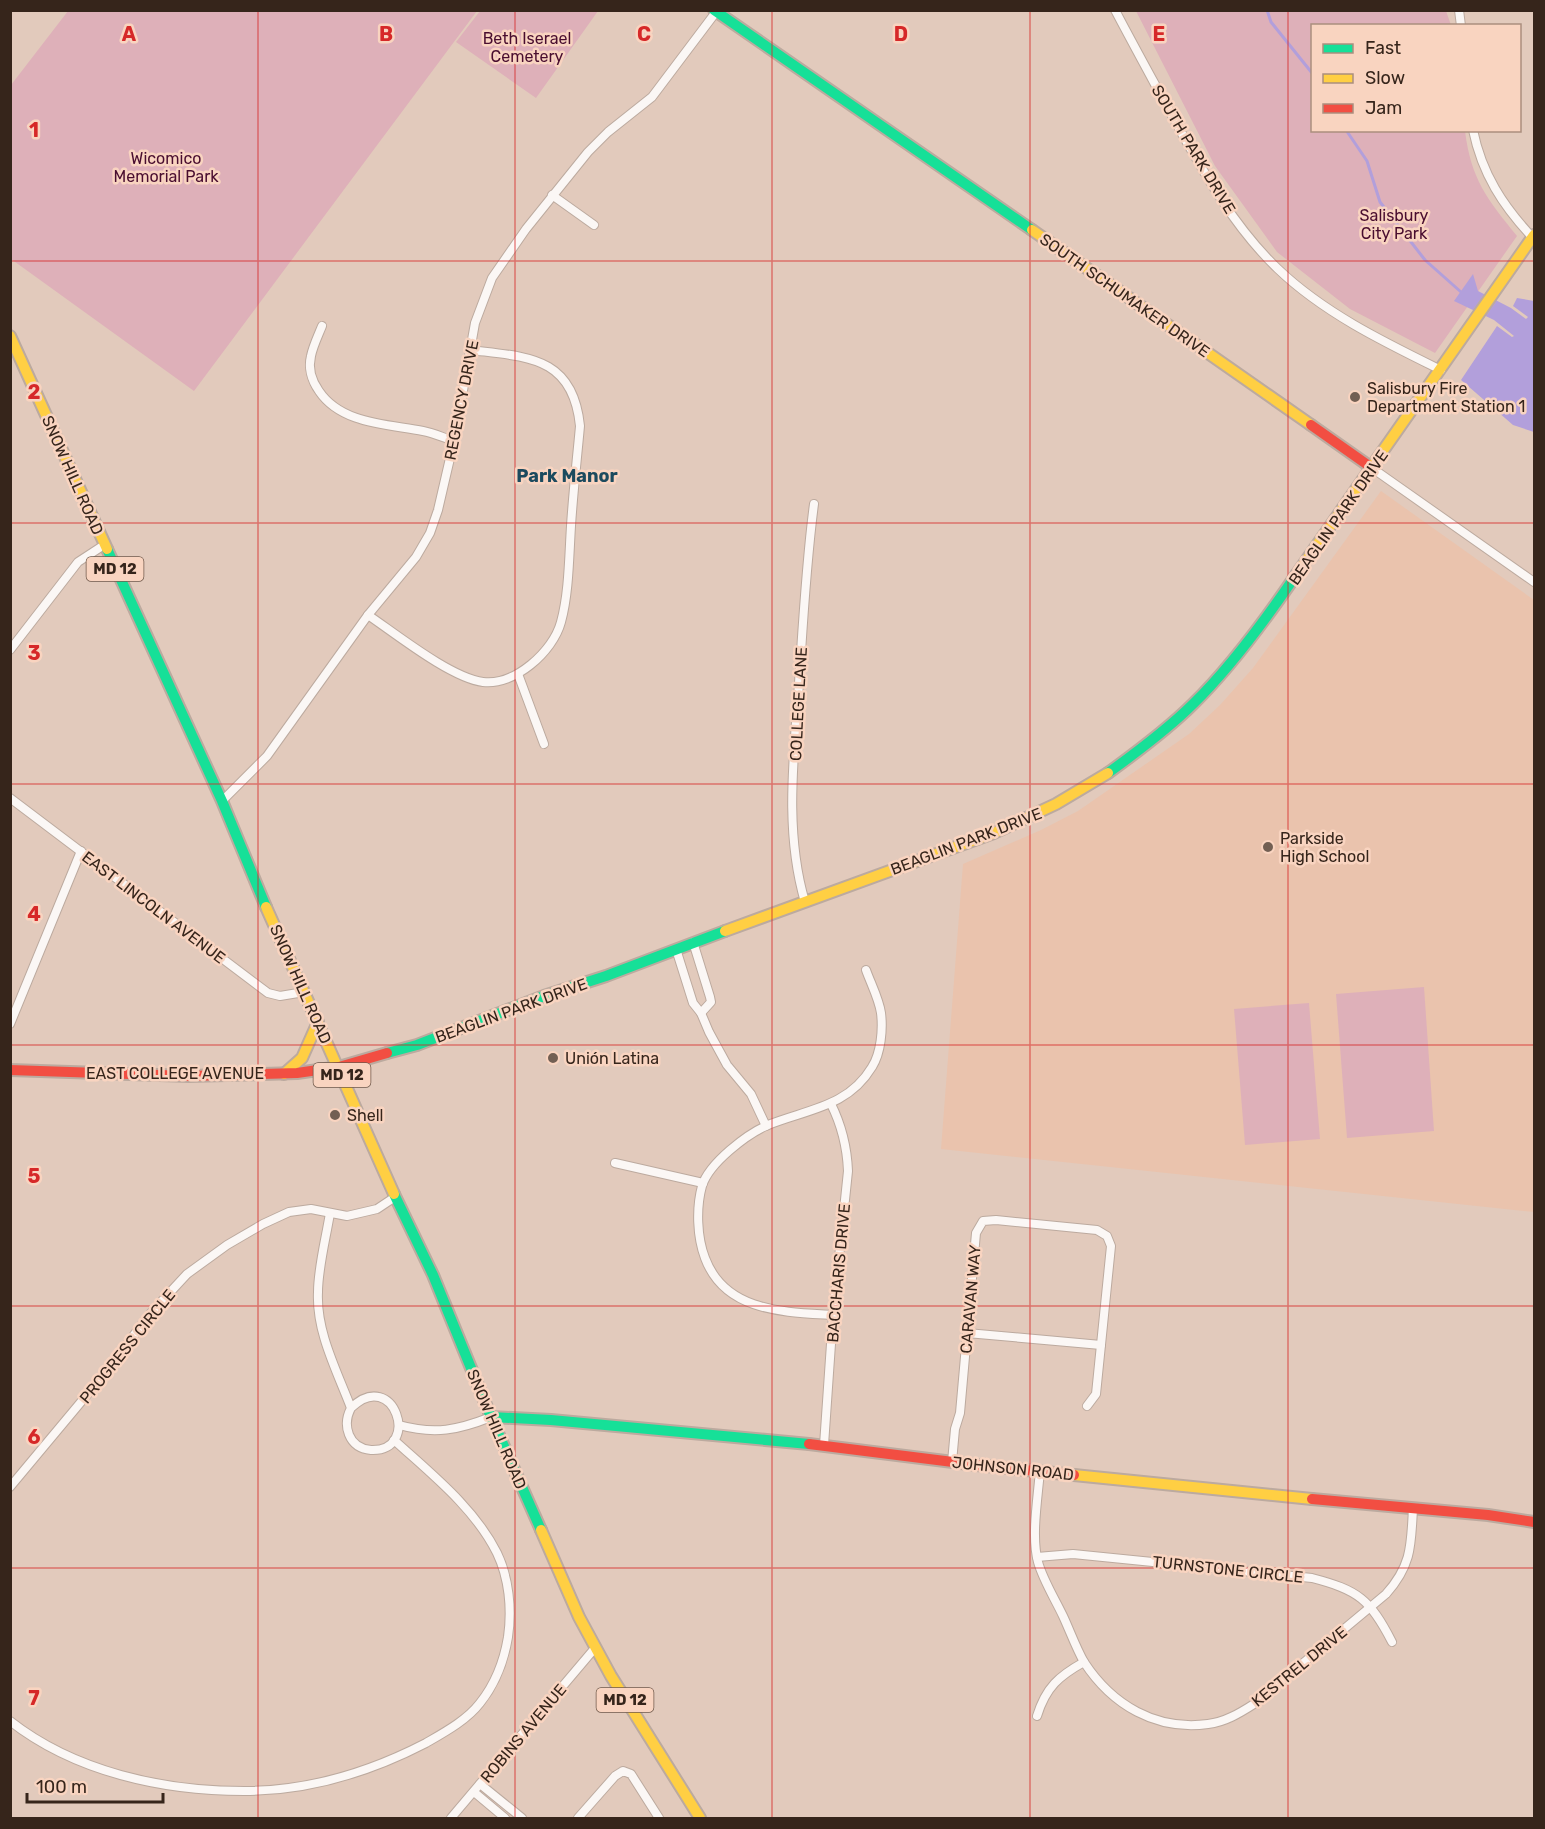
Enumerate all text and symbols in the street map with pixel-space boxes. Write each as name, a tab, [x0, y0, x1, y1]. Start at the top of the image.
text: A	[122, 22, 137, 46]
text: B	[379, 22, 393, 46]
text: C	[637, 22, 651, 46]
text: D	[894, 22, 908, 46]
text: E	[1153, 22, 1165, 46]
legend	[1311, 24, 1521, 132]
park label: Beth Iserael Cemetery	[483, 29, 571, 66]
text: Fast	[1365, 37, 1401, 59]
text: Slow	[1365, 67, 1405, 89]
street label: SOUTH PARK DRIVE	[1148, 81, 1240, 217]
text: Jam	[1365, 97, 1402, 119]
text: 1	[29, 118, 39, 142]
park label: Wicomico Memorial Park	[114, 149, 219, 186]
park label: Salisbury City Park	[1360, 206, 1429, 243]
street label: SOUTH SCHUMAKER DRIVE	[1036, 229, 1213, 361]
street label: REGENCY DRIVE	[441, 338, 482, 462]
place label: Salisbury Fire Department Station 1	[1367, 379, 1525, 416]
text: 2	[28, 380, 41, 404]
marker: Salisbury Fire Department Station 1	[1348, 390, 1362, 404]
street label: SNOW HILL ROAD	[38, 413, 107, 538]
street label: BEAGLIN PARK DRIVE	[1285, 446, 1392, 588]
district label: Park Manor	[516, 465, 618, 487]
road number: MD 12	[86, 557, 144, 581]
text: 3	[27, 641, 41, 665]
street label: COLLEGE LANE	[786, 647, 811, 762]
street label: BEAGLIN PARK DRIVE	[888, 804, 1044, 879]
place label: Parkside High School	[1280, 829, 1369, 866]
marker: Parkside High School	[1261, 840, 1275, 854]
street label: EAST LINCOLN AVENUE	[78, 847, 229, 968]
text: 4	[27, 902, 41, 926]
street label: SNOW HILL ROAD	[266, 922, 335, 1047]
street label: BEAGLIN PARK DRIVE	[433, 974, 590, 1047]
place label: Unión Latina	[565, 1049, 659, 1068]
marker: Unión Latina	[546, 1051, 560, 1065]
road number: MD 12	[314, 1063, 370, 1087]
street label: EAST COLLEGE AVENUE	[86, 1064, 264, 1083]
place label: Shell	[347, 1106, 383, 1125]
marker: Shell	[328, 1108, 342, 1122]
text: 5	[28, 1164, 41, 1188]
street label: BACCHARIS DRIVE	[823, 1203, 854, 1343]
street label: CARAVAN WAY	[956, 1244, 985, 1354]
street label: PROGRESS CIRCLE	[76, 1285, 179, 1407]
street label: SNOW HILL ROAD	[463, 1366, 530, 1492]
text: 6	[27, 1425, 41, 1449]
street label: JOHNSON ROAD	[951, 1453, 1075, 1484]
street label: TURNSTONE CIRCLE	[1152, 1552, 1304, 1587]
street label: KESTREL DRIVE	[1248, 1622, 1351, 1711]
street label: ROBINS AVENUE	[477, 1680, 570, 1787]
text: 7	[28, 1686, 40, 1710]
road number: MD 12	[596, 1688, 654, 1712]
scale bar	[27, 1766, 164, 1804]
text: 100 m	[36, 1776, 87, 1798]

